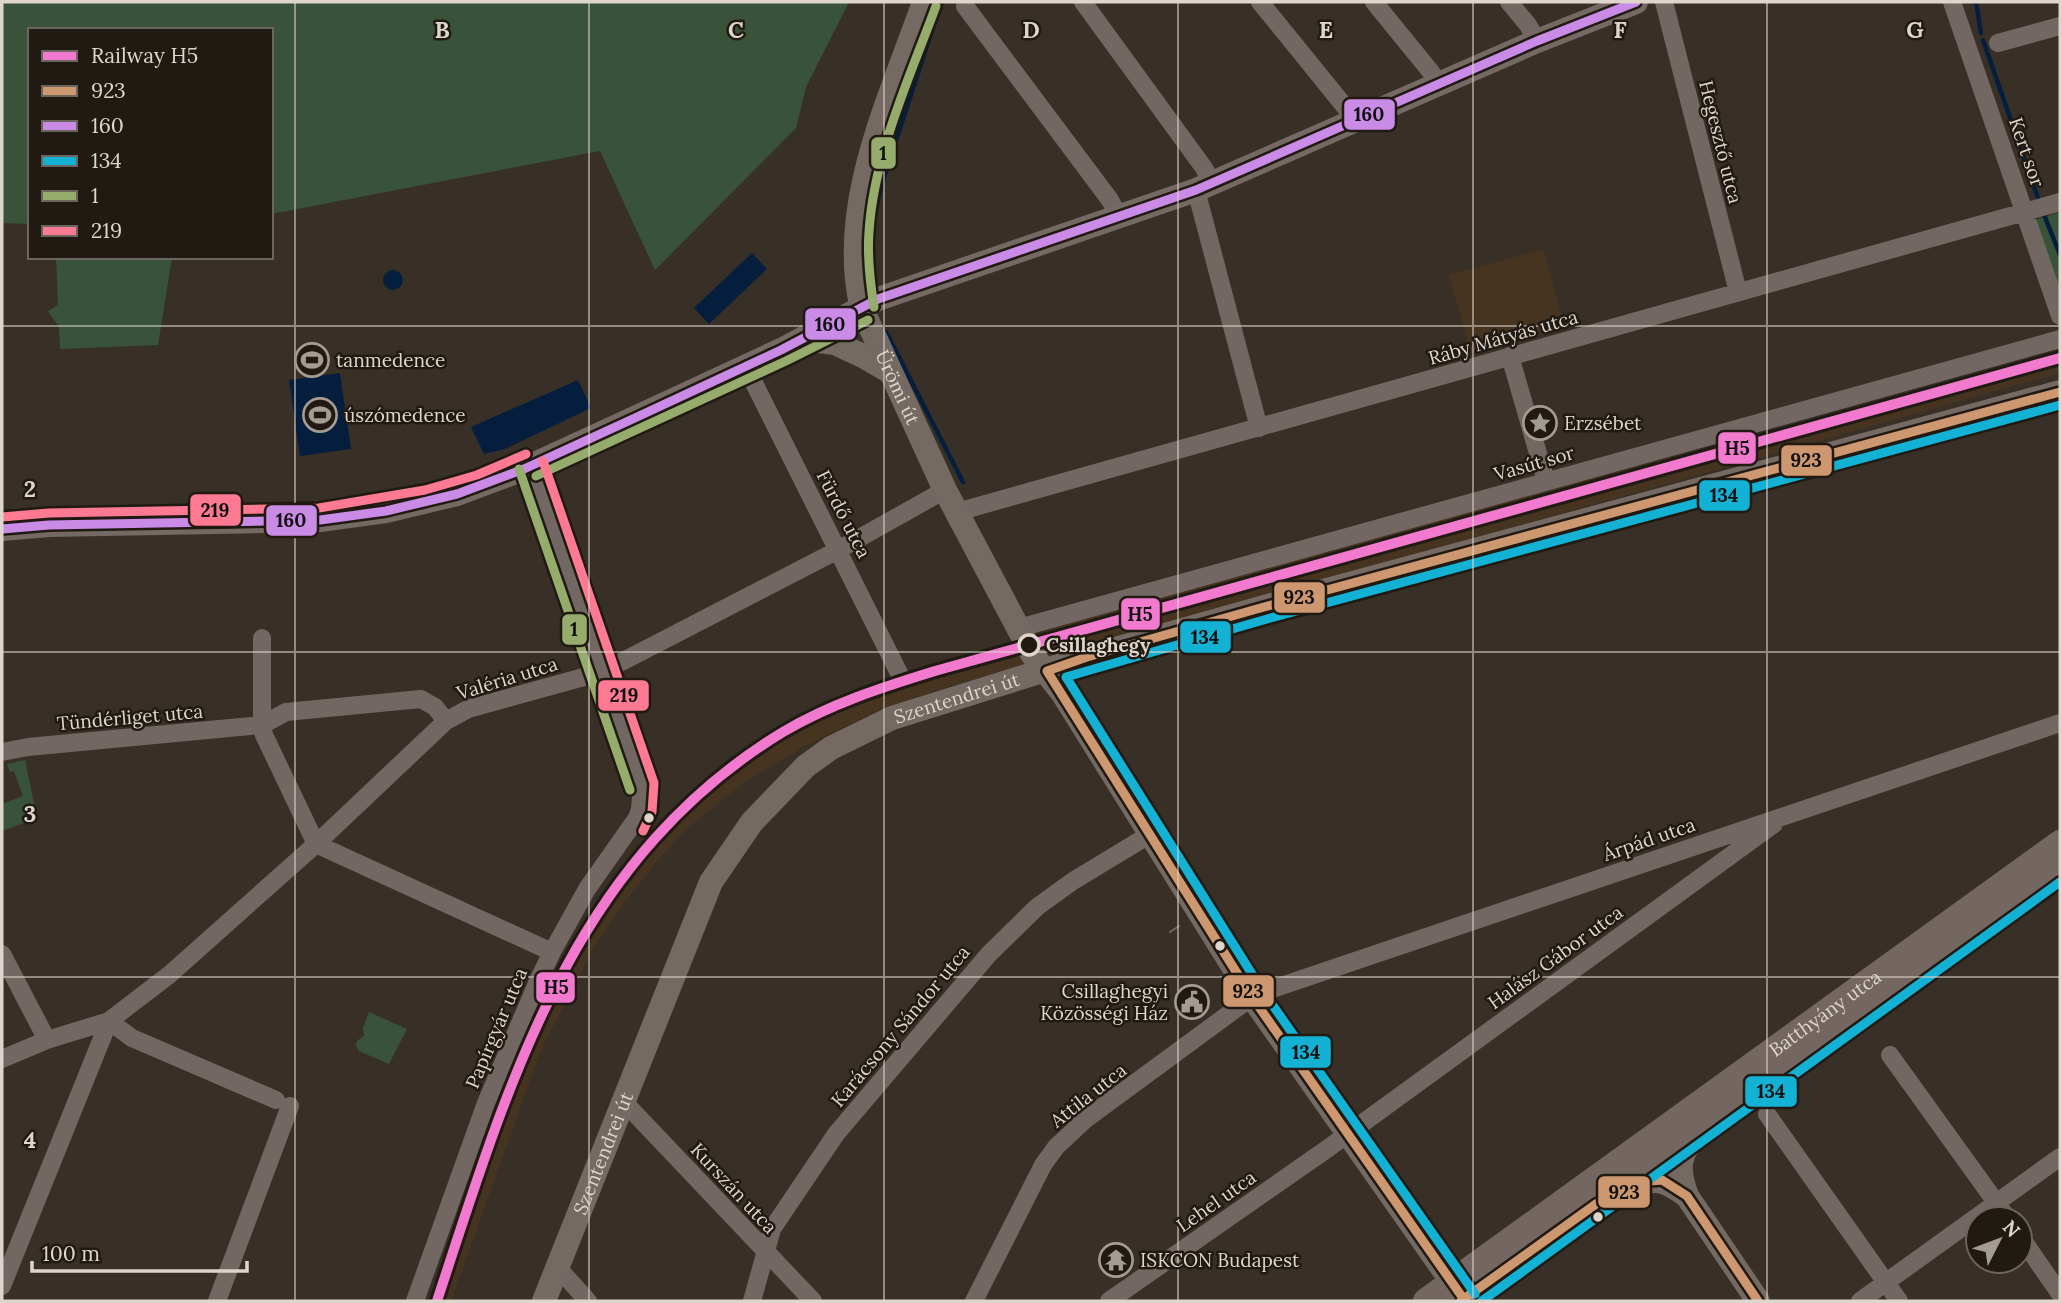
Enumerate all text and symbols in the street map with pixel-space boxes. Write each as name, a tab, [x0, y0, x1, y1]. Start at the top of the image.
text: B	[434, 15, 450, 44]
text: C	[728, 15, 744, 44]
text: D	[1022, 15, 1040, 44]
text: E	[1319, 15, 1333, 44]
text: F	[1613, 15, 1627, 44]
text: G	[1906, 15, 1924, 44]
legend	[28, 28, 273, 259]
text: Railway H5	[91, 42, 198, 69]
text: 923	[91, 77, 126, 104]
street label: Hegesztő utca	[1694, 78, 1748, 206]
line badge: 160	[1343, 98, 1396, 131]
text: 160	[1354, 102, 1384, 126]
text: 160	[91, 112, 124, 139]
street label: Kert sor	[2004, 114, 2050, 191]
line badge: 1	[870, 136, 897, 170]
text: 1	[879, 141, 887, 165]
text: 134	[91, 147, 122, 174]
text: 1	[91, 182, 99, 209]
text: 219	[91, 217, 122, 244]
street label: Ráby Mátyás utca	[1425, 304, 1581, 370]
line badge: 160	[804, 307, 857, 341]
text: 160	[815, 312, 845, 336]
sports icon: tanmedence	[293, 341, 331, 379]
street label: Ürömi út	[870, 346, 926, 429]
place label: tanmedence	[336, 348, 445, 372]
sports icon: úszómedence	[301, 396, 339, 434]
place label: úszómedence	[344, 403, 466, 427]
place icon: Erzsébet	[1521, 404, 1559, 442]
place label: Erzsébet	[1564, 411, 1642, 435]
line badge: H5	[1717, 431, 1757, 465]
text: H5	[1724, 436, 1750, 460]
street label: Vasút sor	[1490, 440, 1578, 486]
line badge: 923	[1780, 444, 1833, 477]
text: 923	[1790, 448, 1822, 472]
street label: Fürdő utca	[812, 466, 877, 562]
text: 2	[24, 474, 36, 503]
line badge: 134	[1698, 479, 1751, 512]
text: 134	[1710, 483, 1738, 507]
line badge: 219	[189, 493, 242, 527]
text: 219	[201, 498, 229, 522]
line badge: 160	[265, 504, 318, 537]
text: 160	[276, 508, 306, 532]
line badge: 923	[1273, 581, 1326, 614]
text: 923	[1283, 585, 1315, 609]
line badge: H5	[1120, 597, 1161, 631]
text: H5	[1127, 602, 1153, 626]
line badge: 1	[561, 613, 588, 646]
text: 1	[570, 617, 578, 641]
line badge: 134	[1179, 620, 1232, 654]
text: 134	[1191, 625, 1219, 649]
place label: Csillaghegy	[1046, 633, 1151, 657]
marker: Csillaghegy	[1018, 634, 1040, 656]
street label: Valéria utca	[453, 651, 560, 705]
street label: Szentendrei út	[891, 667, 1023, 729]
line badge: 219	[597, 679, 650, 712]
text: 219	[610, 683, 638, 707]
street label: Tündérliget utca	[56, 699, 204, 735]
text: 3	[24, 799, 36, 828]
unlabelled marker	[642, 811, 656, 825]
street label: Árpád utca	[1599, 812, 1699, 866]
street label: Halász Gábor utca	[1483, 900, 1627, 1014]
unlabelled marker	[1213, 939, 1227, 953]
street label: Karácsony Sándor utca	[825, 940, 975, 1112]
street label: Papírgyár utca	[460, 964, 532, 1092]
street label: Batthyány utca	[1764, 964, 1886, 1061]
line badge: H5	[535, 971, 576, 1004]
line badge: 923	[1222, 974, 1275, 1008]
text: H5	[543, 975, 569, 999]
place label: Csillaghegyi Közösségi Ház	[1040, 979, 1168, 1025]
text: 923	[1232, 979, 1264, 1003]
public building icon: Csillaghegyi Közösségi Ház	[1173, 983, 1211, 1021]
line badge: 134	[1279, 1035, 1332, 1069]
text: 134	[1292, 1040, 1320, 1064]
street label: Attila utca	[1044, 1058, 1131, 1133]
line badge: 134	[1744, 1075, 1798, 1108]
text: 134	[1757, 1079, 1785, 1103]
street label: Szentendrei út	[568, 1088, 638, 1218]
text: 4	[24, 1125, 36, 1154]
street label: Kurszán utca	[686, 1137, 782, 1239]
street label: Lehel utca	[1172, 1165, 1261, 1237]
line badge: 923	[1597, 1175, 1651, 1209]
text: 923	[1608, 1180, 1640, 1204]
north arrow	[1964, 1205, 2034, 1275]
unlabelled marker	[1591, 1210, 1605, 1224]
text: N	[1998, 1215, 2026, 1242]
scale bar	[32, 1230, 247, 1274]
text: 100 m	[42, 1240, 100, 1267]
temple icon: ISKCON Budapest	[1097, 1241, 1135, 1279]
place label: ISKCON Budapest	[1140, 1248, 1300, 1272]

